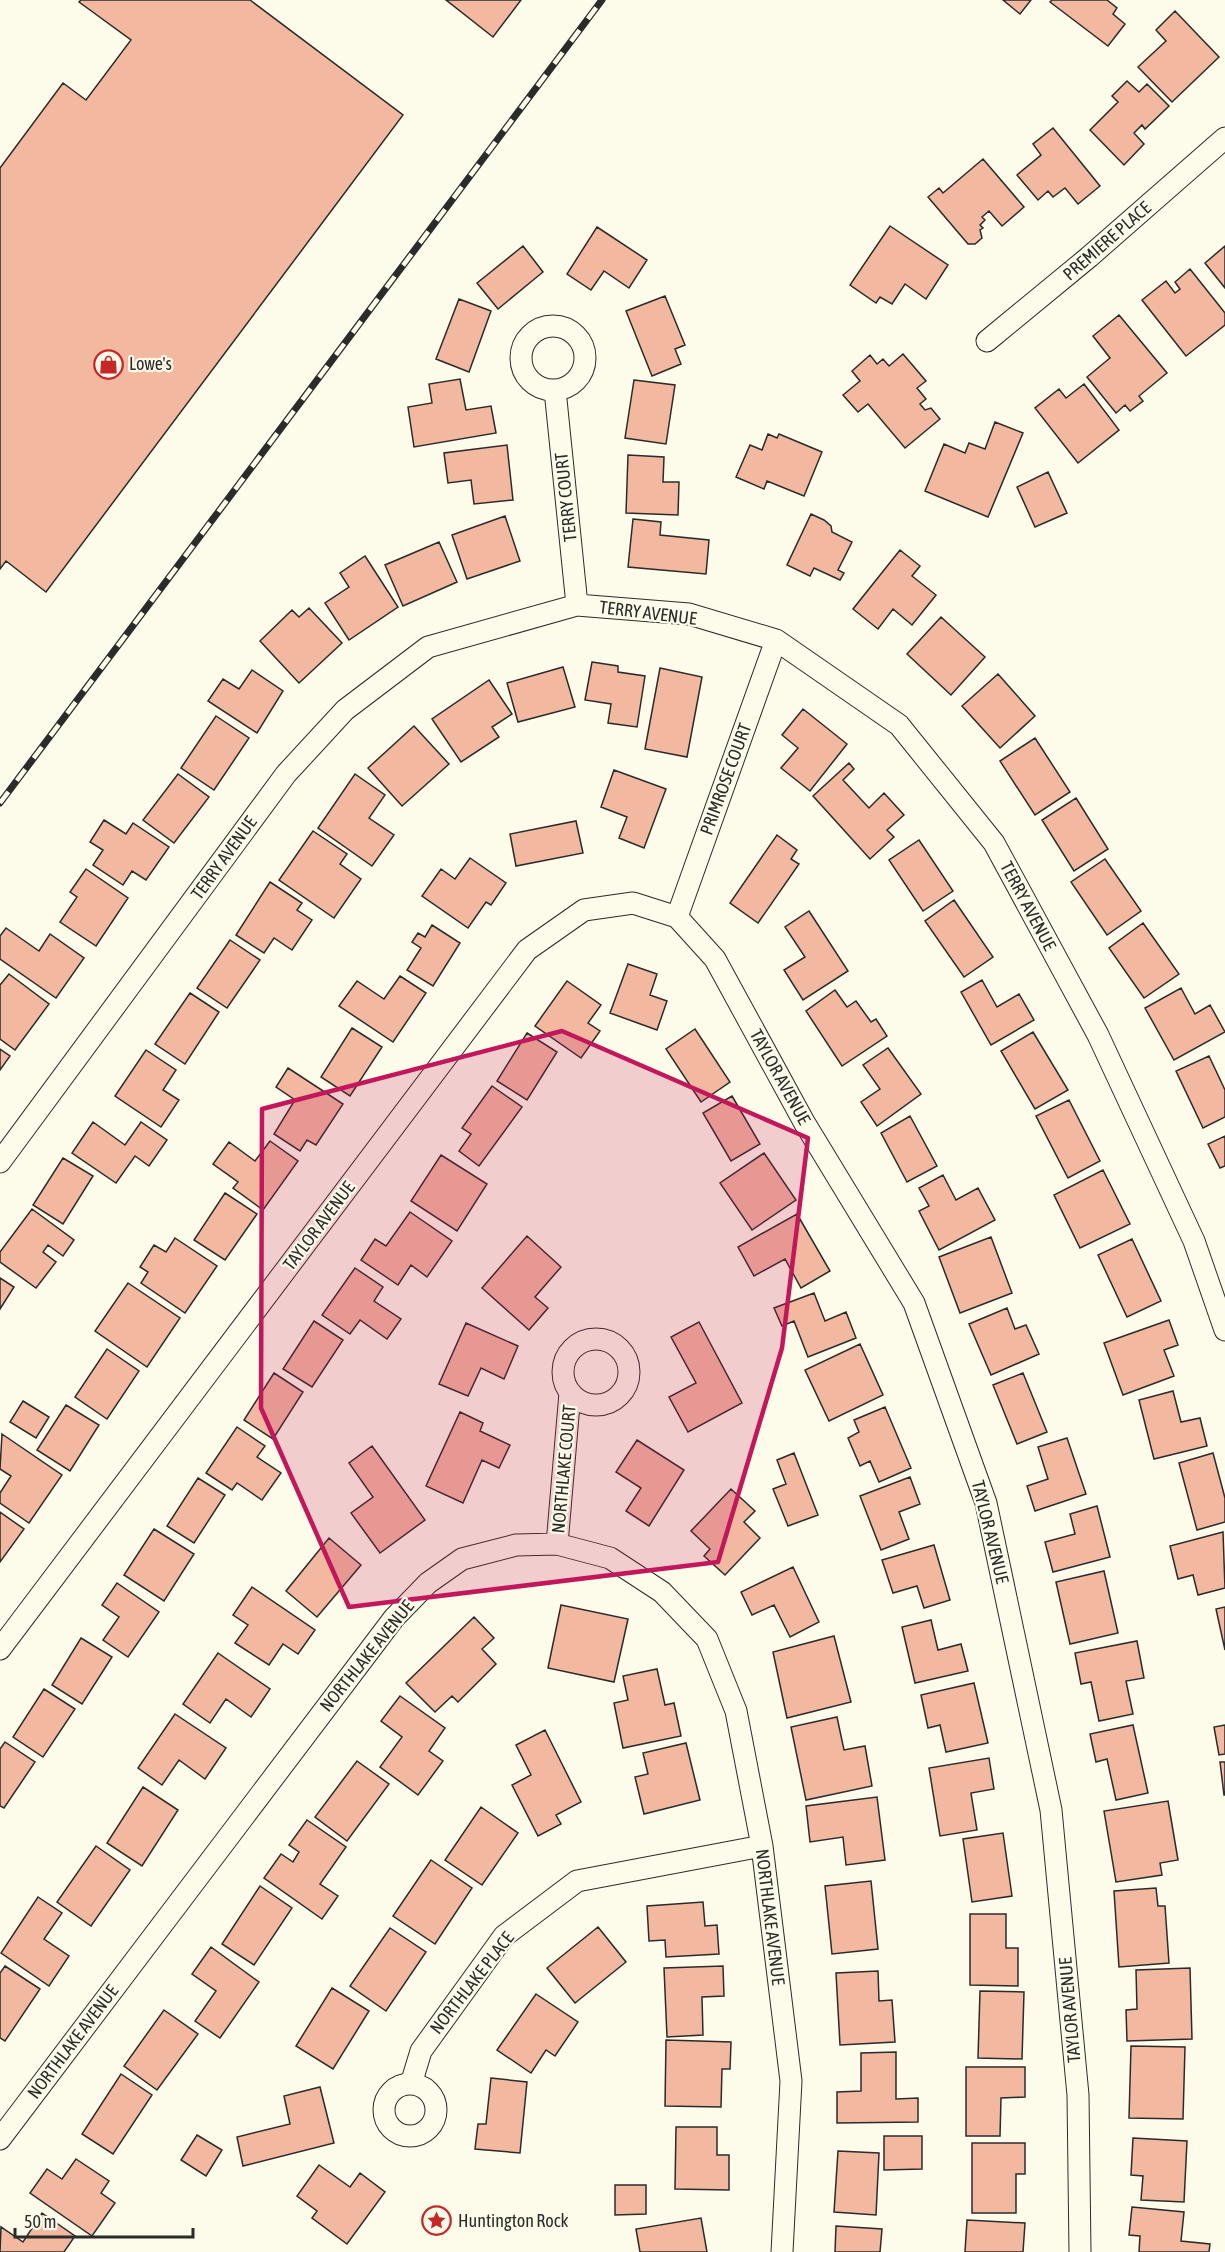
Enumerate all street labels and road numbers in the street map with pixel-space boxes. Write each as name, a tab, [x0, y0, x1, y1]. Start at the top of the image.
street label: PREMIERE PLACE	[1059, 197, 1155, 284]
street label: TERRY COURT	[550, 451, 581, 543]
street label: TERRY AVENUE	[598, 596, 698, 629]
street label: PRIMROSE COURT	[696, 720, 755, 838]
street label: TERRY AVENUE	[186, 812, 261, 903]
street label: TERRY AVENUE	[996, 858, 1061, 954]
street label: TAYLOR AVENUE	[746, 1026, 815, 1128]
street label: TAYLOR AVENUE	[278, 1177, 359, 1274]
street label: NORTHLAKE COURT	[547, 1404, 580, 1534]
street label: TAYLOR AVENUE	[968, 1478, 1014, 1586]
street label: NORTHLAKE AVENUE	[315, 1596, 418, 1716]
street label: NORTHLAKE AVENUE	[752, 1848, 789, 1987]
street label: NORTHLAKE PLACE	[425, 1927, 518, 2038]
street label: TAYLOR AVENUE	[1054, 1956, 1085, 2064]
street label: NORTHLAKE AVENUE	[23, 1980, 122, 2103]

